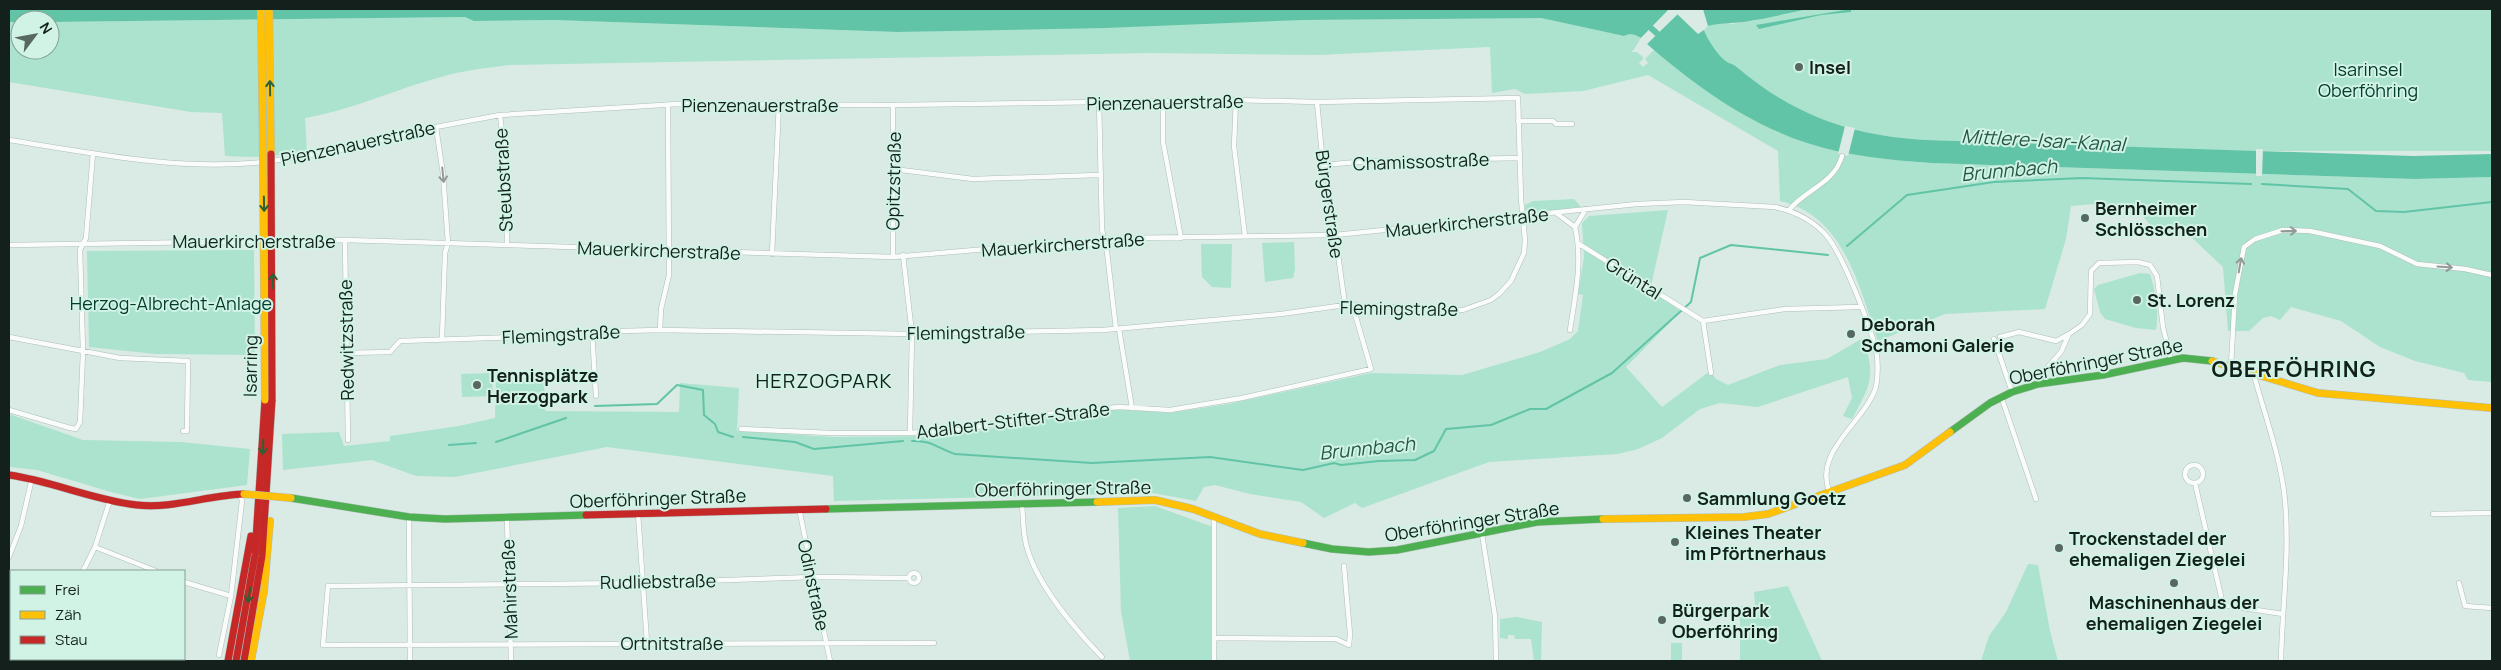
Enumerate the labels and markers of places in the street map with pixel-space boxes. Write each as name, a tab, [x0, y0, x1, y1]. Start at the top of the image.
place label: Insel	[1809, 55, 1851, 79]
marker: Insel	[1793, 61, 1805, 73]
place label: Bernheimer Schlösschen	[2095, 196, 2207, 241]
marker: Bernheimer Schlösschen	[2079, 212, 2091, 224]
place label: St. Lorenz	[2147, 288, 2235, 312]
marker: St. Lorenz	[2131, 294, 2143, 306]
place label: Deborah Schamoni Galerie	[1861, 312, 2015, 357]
marker: Deborah Schamoni Galerie	[1845, 328, 1857, 340]
place label: Tennisplätze Herzogpark	[487, 363, 599, 408]
marker: Tennisplätze Herzogpark	[471, 379, 483, 391]
place label: Sammlung Goetz	[1697, 486, 1846, 510]
marker: Sammlung Goetz	[1681, 492, 1693, 504]
place label: Kleines Theater im Pförtnerhaus	[1685, 520, 1827, 565]
place label: Trockenstadel der ehemaligen Ziegelei	[2069, 526, 2246, 571]
marker: Kleines Theater im Pförtnerhaus	[1669, 536, 1681, 548]
marker: Trockenstadel der ehemaligen Ziegelei	[2053, 542, 2065, 554]
marker: Maschinenhaus der ehemaligen Ziegelei	[2168, 577, 2180, 589]
place label: Maschinenhaus der ehemaligen Ziegelei	[2086, 590, 2262, 635]
place label: Bürgerpark Oberföhring	[1672, 598, 1778, 643]
marker: Bürgerpark Oberföhring	[1656, 614, 1668, 626]

